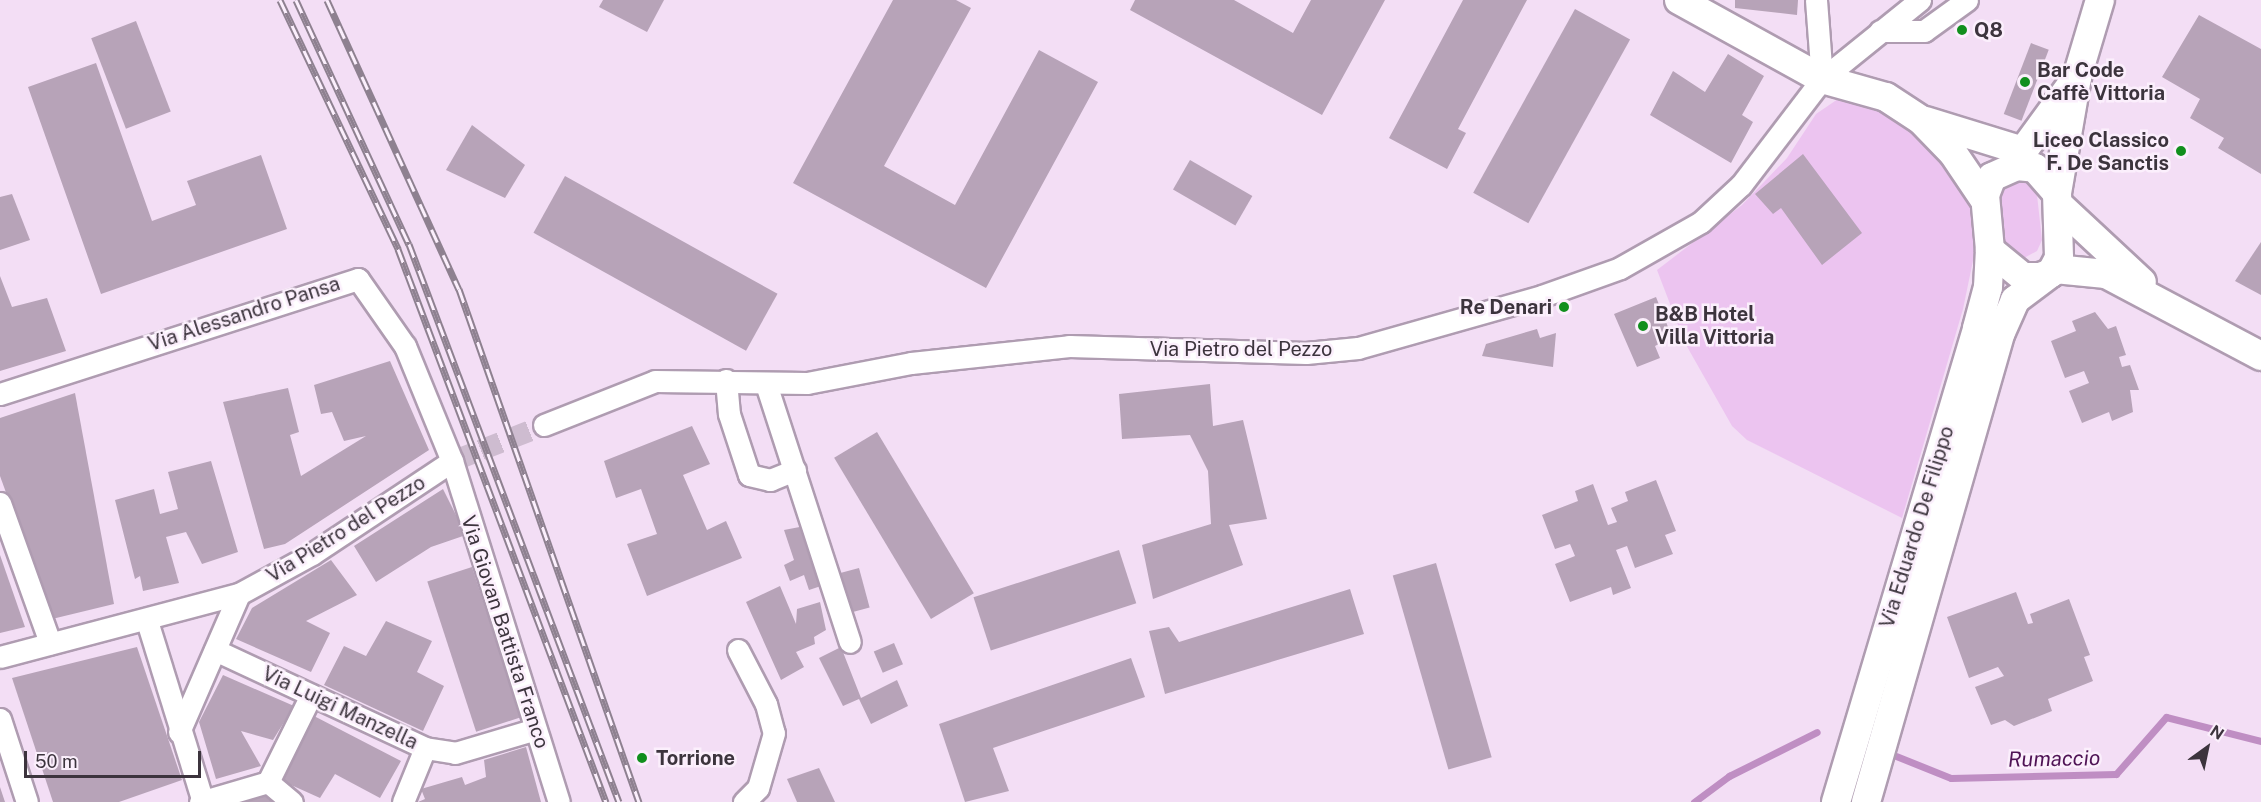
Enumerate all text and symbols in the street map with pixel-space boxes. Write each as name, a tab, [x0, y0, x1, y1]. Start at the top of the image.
place label: Q8	[1974, 18, 2003, 42]
marker: Q8	[1955, 23, 1969, 37]
place label: Bar Code Caffè Vittoria	[2037, 58, 2165, 105]
marker: Bar Code Caffè Vittoria	[2018, 75, 2032, 89]
place label: Liceo Classico F. De Sanctis	[2033, 128, 2169, 175]
marker: Liceo Classico F. De Sanctis	[2174, 144, 2188, 158]
street label: Via Alessandro Pansa	[145, 272, 343, 356]
place label: Re Denari	[1460, 295, 1552, 319]
marker: Re Denari	[1557, 300, 1571, 314]
place label: B&B Hotel Villa Vittoria	[1655, 302, 1775, 349]
marker: B&B Hotel Villa Vittoria	[1636, 319, 1650, 333]
street label: Via Pietro del Pezzo	[1150, 337, 1332, 361]
street label: Via Eduardo De Filippo	[1875, 423, 1959, 631]
street label: Via Pietro del Pezzo	[262, 470, 430, 588]
street label: Via Giovan Battista Franco	[456, 513, 554, 751]
street label: Via Luigi Manzella	[258, 661, 422, 755]
north arrow	[2177, 718, 2237, 778]
text: N	[2207, 721, 2227, 744]
scale bar	[27, 739, 204, 777]
place label: Torrione	[656, 746, 735, 770]
water label: Rumaccio	[2008, 746, 2100, 772]
marker: Torrione	[633, 749, 651, 767]
text: 50 m	[35, 751, 78, 772]

